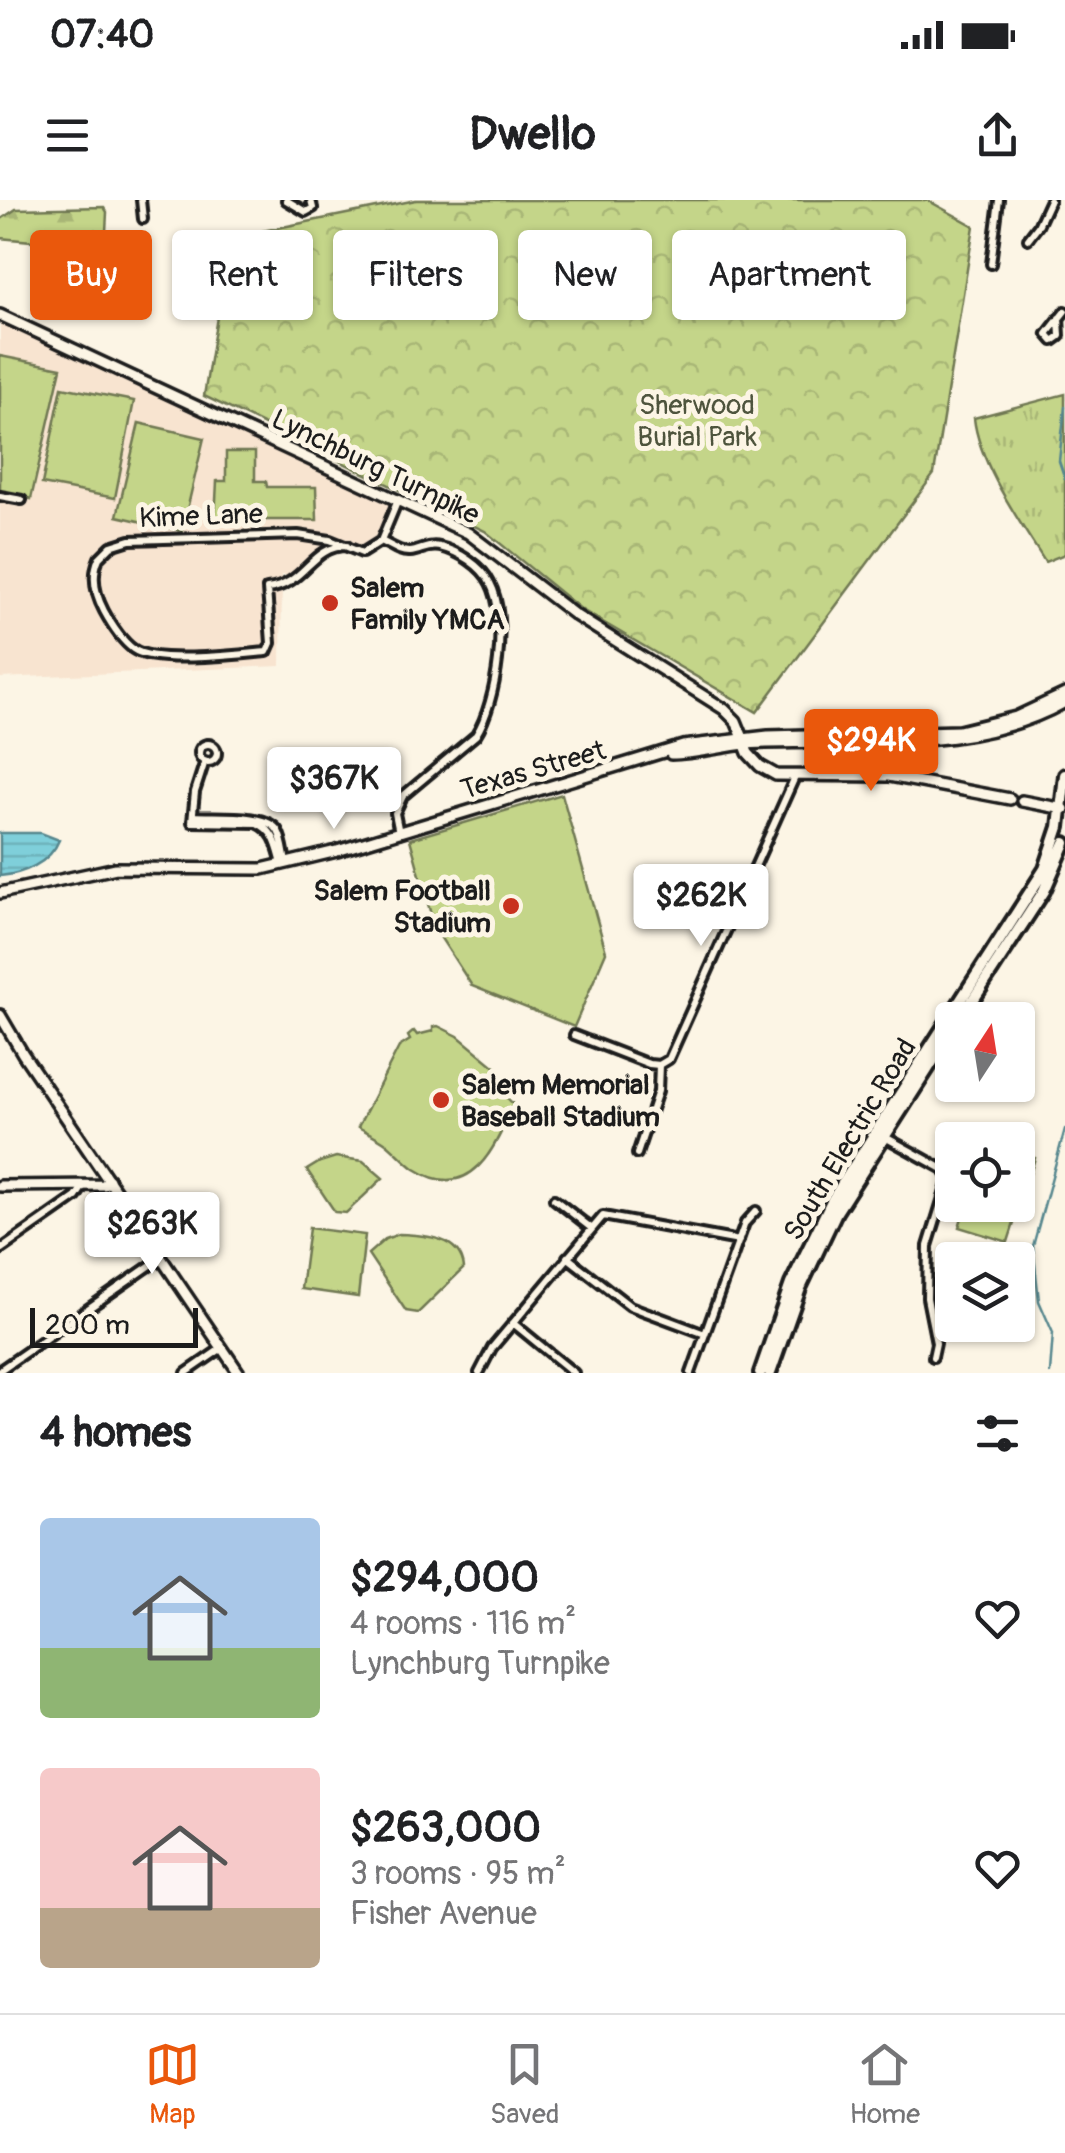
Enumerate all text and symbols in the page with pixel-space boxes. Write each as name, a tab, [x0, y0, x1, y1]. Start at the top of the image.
text: 07:40	[50, 11, 154, 59]
text: Dwello	[469, 107, 596, 163]
icon: menu	[40, 108, 95, 163]
icon: share	[970, 108, 1025, 163]
chip: Buy	[30, 230, 152, 320]
chip: Rent	[172, 230, 313, 320]
chip: Filters	[333, 230, 498, 320]
chip: New	[518, 230, 652, 320]
chip: Apartment	[672, 230, 906, 320]
park label: Sherwood Burial Park	[637, 388, 757, 455]
street label: Lynchburg Turnpike	[266, 402, 485, 533]
street label: Kime Lane	[139, 497, 264, 536]
place label: Salem Family YMCA	[350, 571, 505, 638]
marker: Salem Family YMCA	[319, 592, 341, 614]
pin: $294K	[801, 709, 941, 794]
text: $294K	[826, 721, 916, 761]
street label: Texas Street	[457, 733, 611, 808]
pin: $367K	[264, 747, 404, 832]
text: $367K	[289, 759, 379, 799]
pin: $262K	[631, 864, 771, 949]
place label: Salem Football Stadium	[314, 874, 491, 941]
text: $262K	[655, 876, 747, 916]
marker: Salem Football Stadium	[500, 895, 522, 917]
north arrow	[935, 1002, 1035, 1102]
map controls	[935, 1002, 1035, 1342]
street label: South Electric Road	[776, 1032, 924, 1247]
place label: Salem Memorial Baseball Stadium	[461, 1068, 660, 1135]
marker: Salem Memorial Baseball Stadium	[430, 1089, 452, 1111]
button: locate	[935, 1122, 1035, 1222]
pin: $263K	[82, 1192, 222, 1277]
text: $263K	[106, 1204, 198, 1244]
button: layers	[935, 1242, 1035, 1342]
scale bar	[30, 1303, 198, 1348]
text: 200 m	[45, 1308, 130, 1343]
icon: filters	[970, 1406, 1025, 1461]
text: 4 homes	[40, 1407, 191, 1459]
text: $294,000	[350, 1552, 539, 1604]
icon: home	[120, 1558, 240, 1678]
icon: heart	[970, 1591, 1025, 1646]
text: 4 rooms · 116 m²	[350, 1604, 576, 1644]
text: Lynchburg Turnpike	[350, 1644, 610, 1684]
text: $263,000	[350, 1802, 541, 1854]
icon: home	[120, 1808, 240, 1928]
icon: heart	[970, 1841, 1025, 1896]
text: 3 rooms · 95 m²	[350, 1854, 566, 1894]
text: Fisher Avenue	[350, 1894, 537, 1934]
tab: Map	[145, 2037, 200, 2132]
tab: Saved	[490, 2037, 559, 2132]
tab: Home	[849, 2037, 920, 2132]

